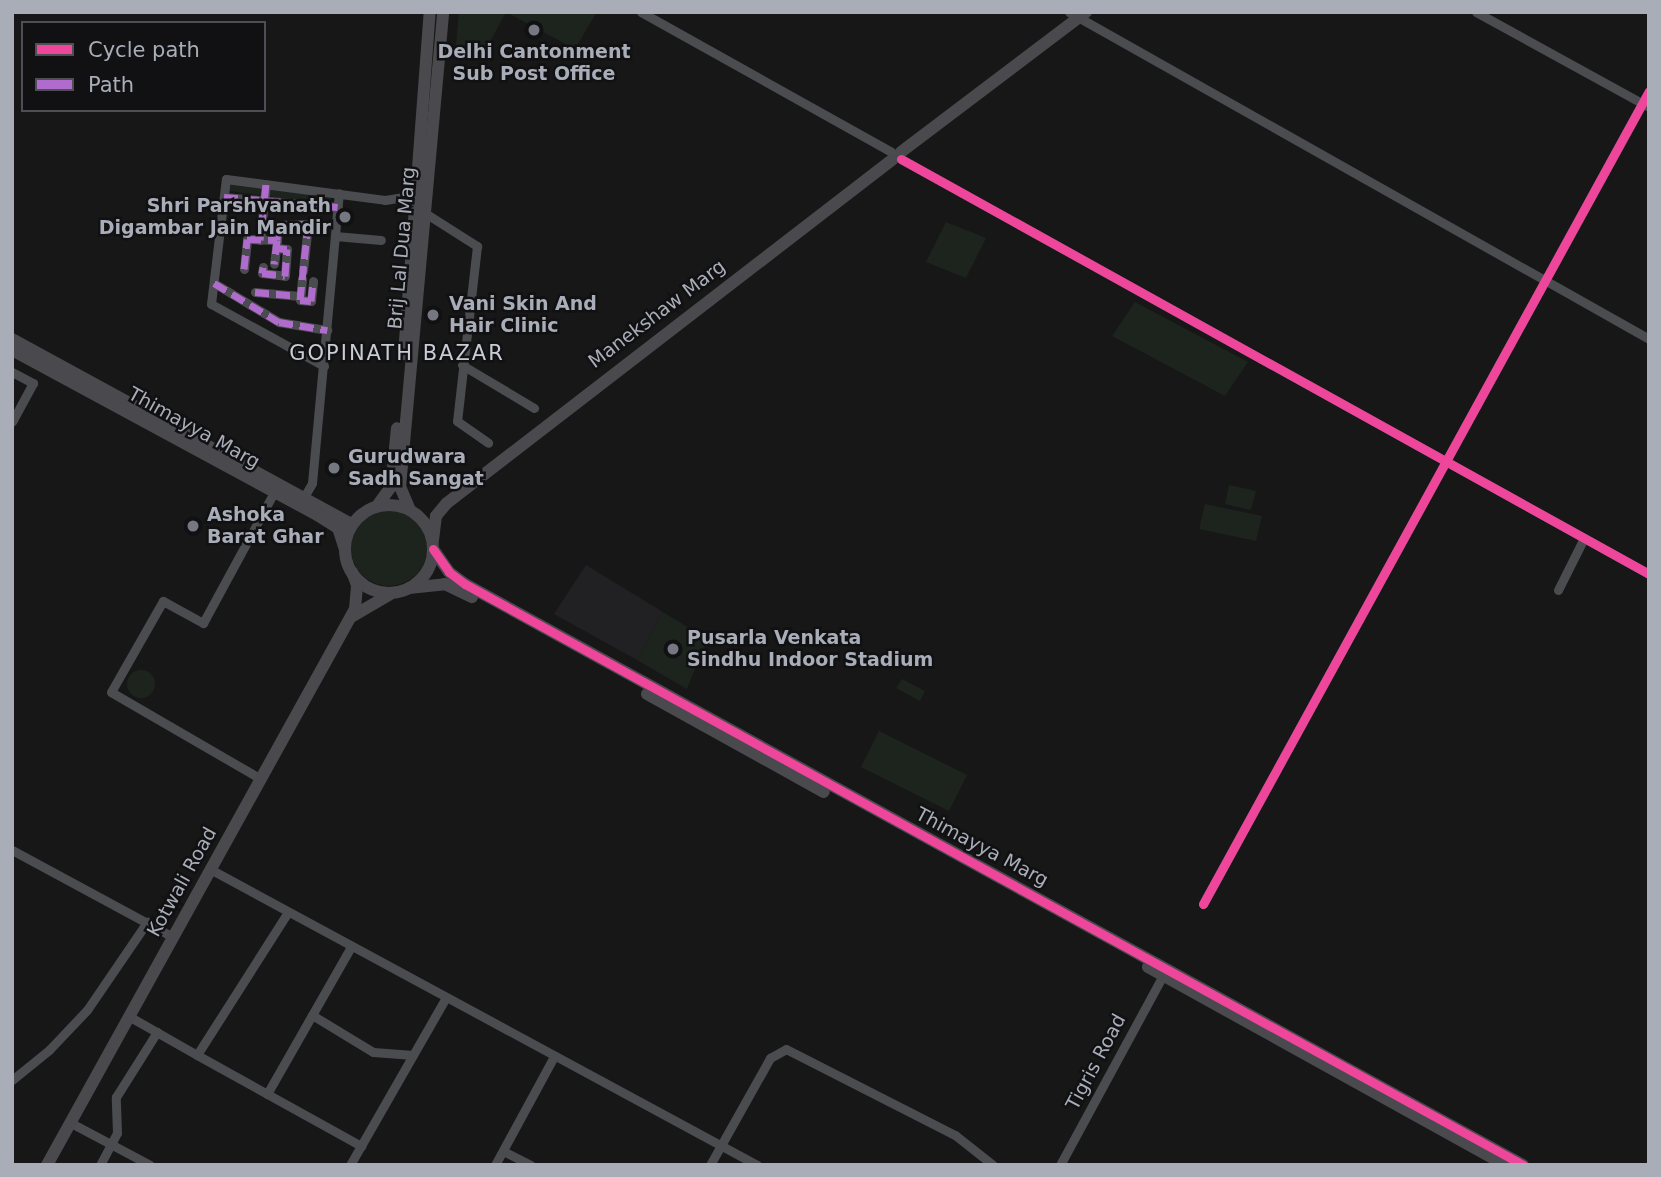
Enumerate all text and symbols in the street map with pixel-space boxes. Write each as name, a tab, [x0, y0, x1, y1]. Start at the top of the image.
legend	[21, 21, 266, 112]
marker: Delhi Cantonment Sub Post Office	[526, 22, 542, 38]
text: Cycle path	[88, 38, 200, 62]
place label: Delhi Cantonment Sub Post Office	[437, 41, 631, 85]
text: Path	[88, 73, 134, 97]
street label: Brij Lal Dua Marg	[384, 166, 420, 330]
place label: Shri Parshvanath Digambar Jain Mandir	[99, 195, 331, 239]
marker: Shri Parshvanath Digambar Jain Mandir	[337, 209, 353, 225]
street label: Manekshaw Marg	[584, 255, 730, 373]
place label: Vani Skin And Hair Clinic	[449, 293, 597, 337]
marker: Vani Skin And Hair Clinic	[423, 305, 443, 325]
district label: GOPINATH BAZAR	[291, 340, 503, 366]
street label: Thimayya Marg	[124, 382, 264, 474]
place label: Gurudwara Sadh Sangat	[348, 446, 484, 490]
marker: Gurudwara Sadh Sangat	[326, 460, 342, 476]
place label: Ashoka Barat Ghar	[207, 504, 324, 548]
marker: Ashoka Barat Ghar	[185, 518, 201, 534]
place label: Pusarla Venkata Sindhu Indoor Stadium	[687, 627, 933, 671]
marker: Pusarla Venkata Sindhu Indoor Stadium	[665, 641, 681, 657]
street label: Thimayya Marg	[912, 802, 1052, 892]
street label: Kotwali Road	[142, 823, 222, 941]
street label: Tigris Road	[1061, 1010, 1131, 1114]

